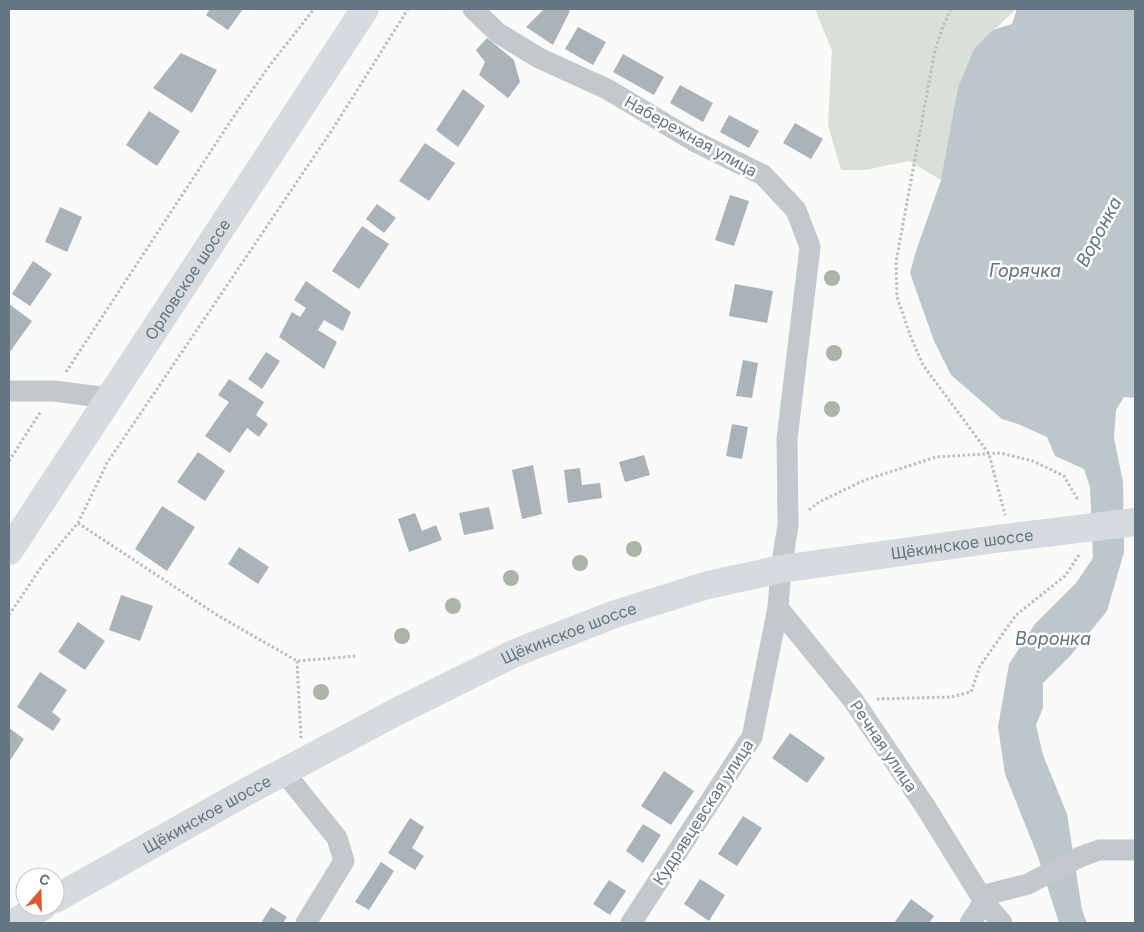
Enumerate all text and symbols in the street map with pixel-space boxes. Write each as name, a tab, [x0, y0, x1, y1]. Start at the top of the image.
street label: Набережная улица	[621, 91, 761, 181]
water label: Воронка	[1071, 193, 1126, 270]
street label: Орловское шоссе	[140, 215, 235, 344]
water label: Горячка	[989, 260, 1061, 281]
street label: Щёкинское шоссе	[889, 525, 1034, 564]
street label: Щёкинское шоссе	[497, 598, 639, 668]
water label: Воронка	[1015, 628, 1091, 649]
street label: Речная улица	[846, 696, 922, 796]
street label: Кудрявцевская улица	[648, 735, 758, 889]
street label: Щёкинское шоссе	[139, 770, 274, 858]
north arrow	[15, 867, 65, 917]
text: С	[37, 870, 52, 889]

